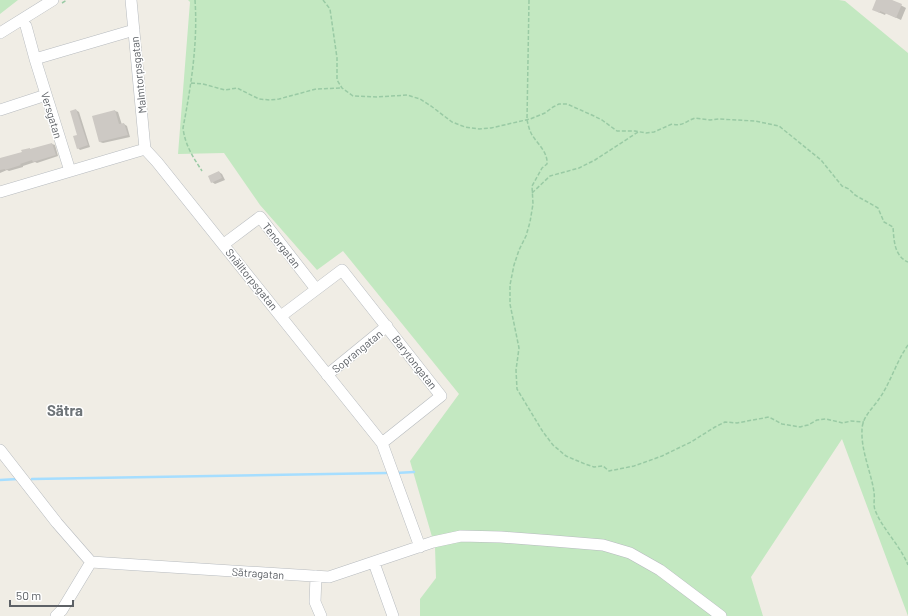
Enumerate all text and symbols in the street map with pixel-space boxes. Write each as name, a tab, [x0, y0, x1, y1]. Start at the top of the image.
street label: Malmtorpsgatan	[127, 36, 149, 114]
street label: Versgatan	[39, 90, 65, 140]
street label: Tenorgatan	[260, 220, 304, 270]
street label: Snälltorpsgatan	[223, 246, 281, 312]
street label: Soprangatan	[329, 327, 385, 375]
street label: Barytongatan	[390, 333, 440, 392]
district label: Sätra	[47, 401, 83, 419]
street label: Sätragatan	[231, 565, 285, 581]
scale bar	[10, 582, 73, 608]
text: 50 m	[16, 588, 41, 602]

